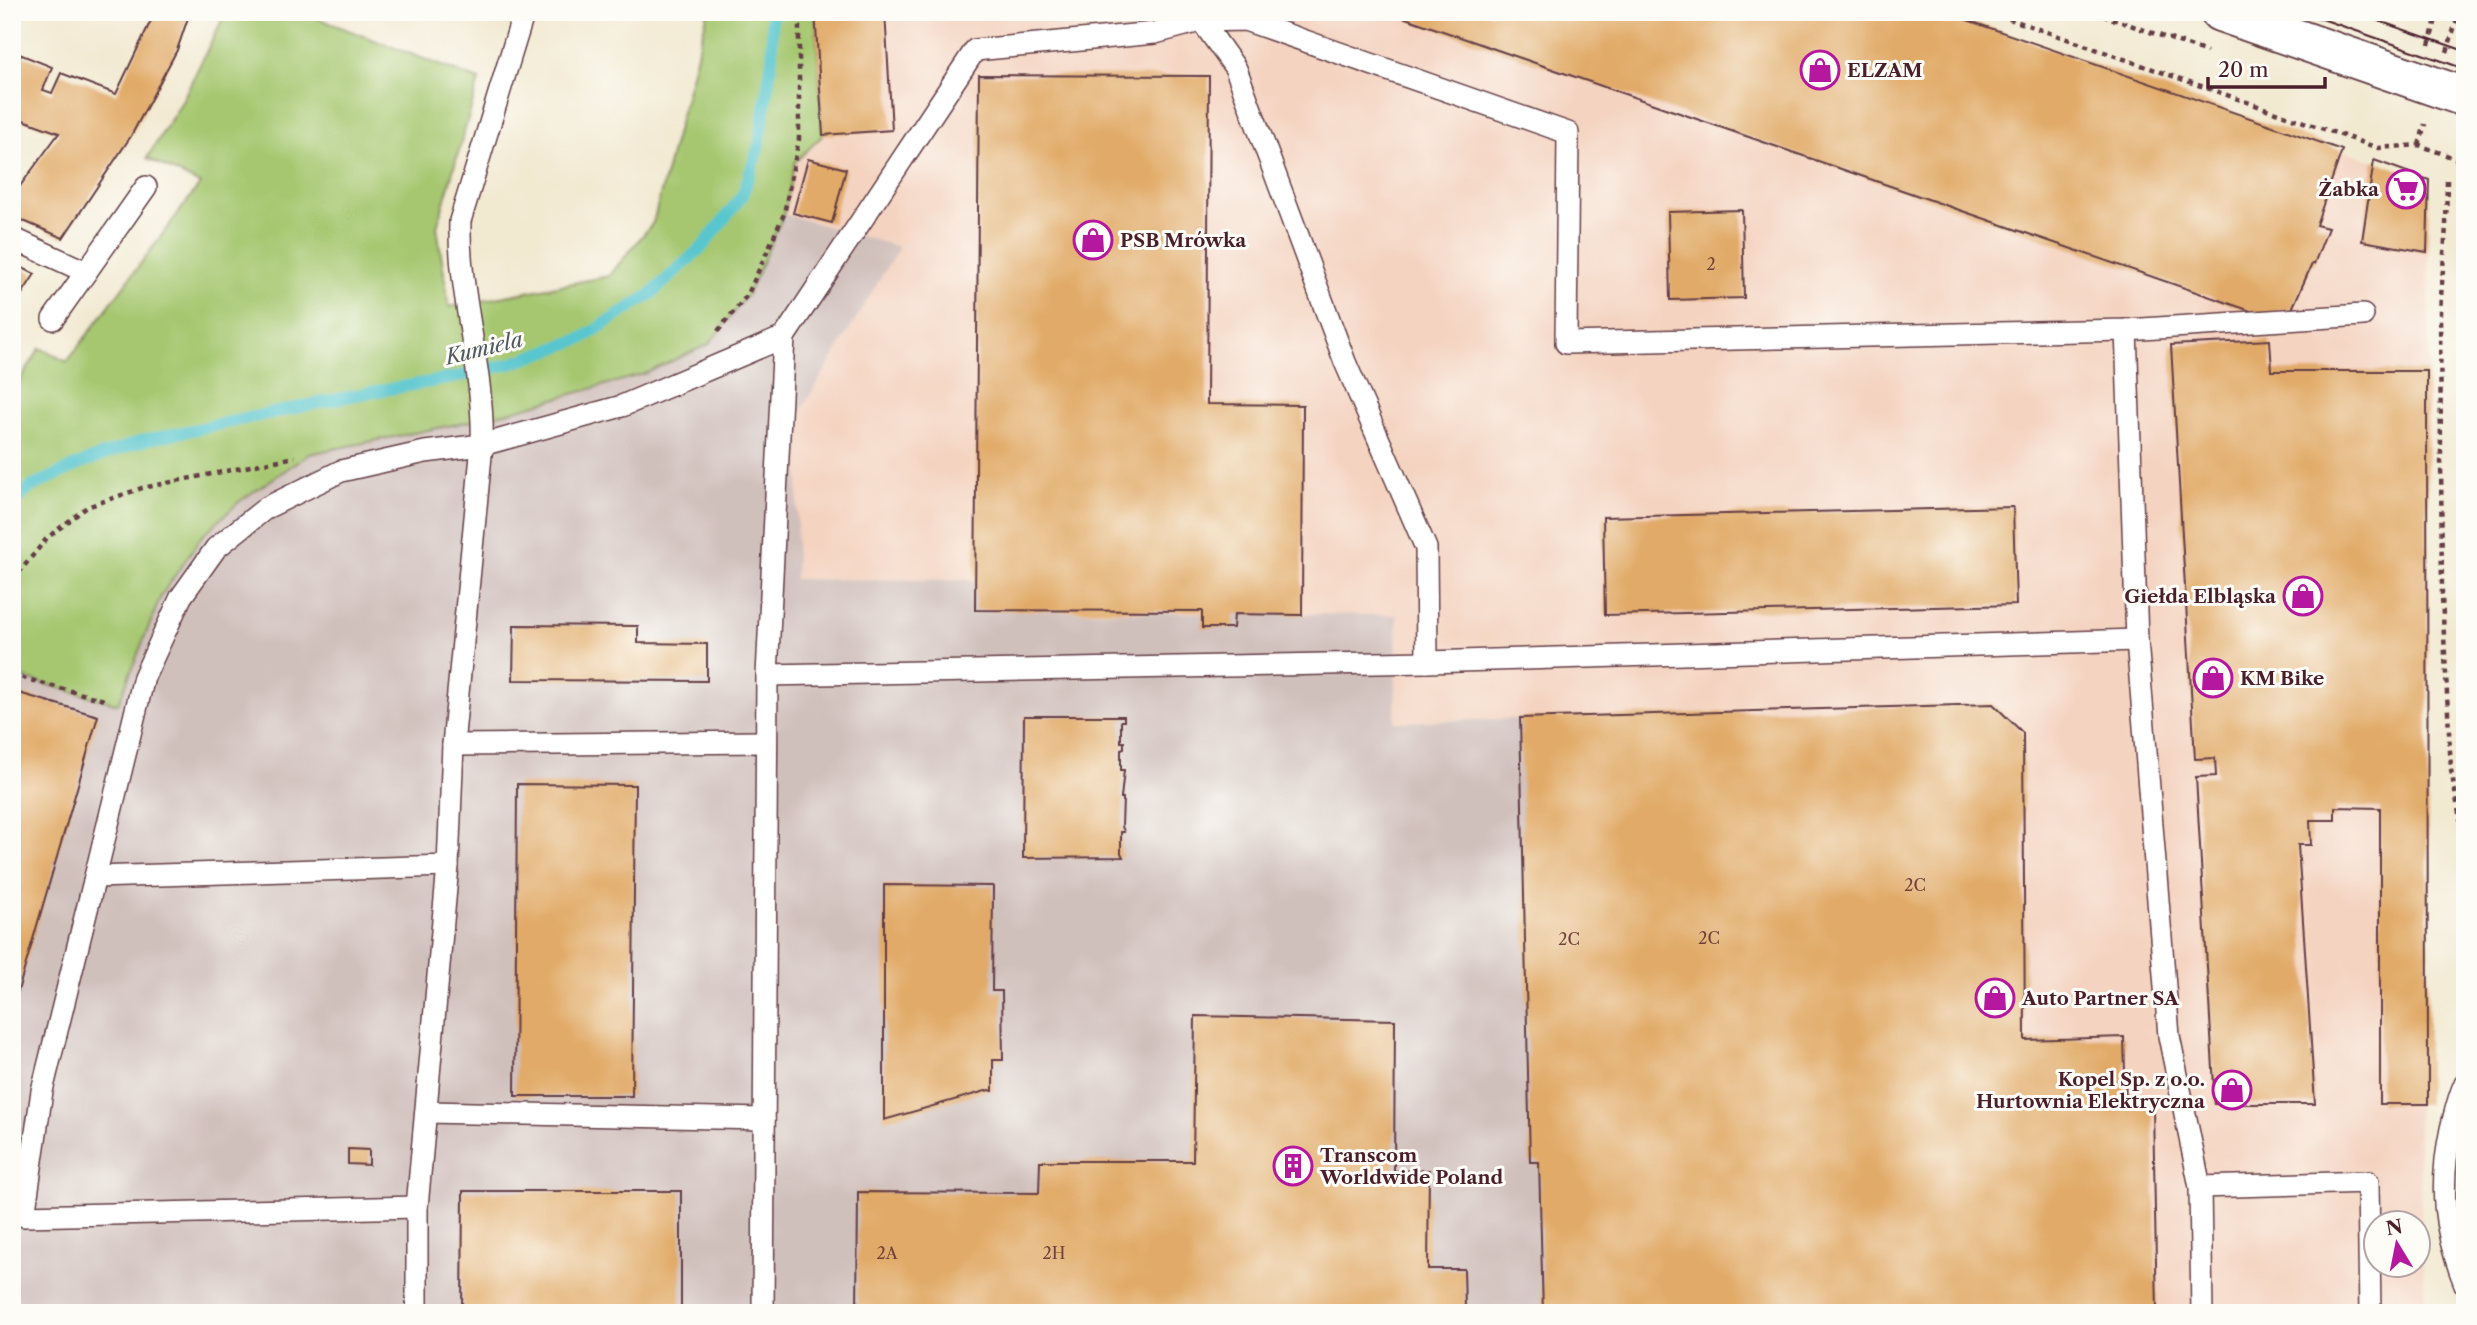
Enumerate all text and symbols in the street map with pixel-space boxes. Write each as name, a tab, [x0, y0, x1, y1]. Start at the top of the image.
scale bar	[2208, 46, 2325, 90]
shop icon: ELZAM	[1799, 49, 1841, 91]
text: 20 m	[2218, 57, 2269, 82]
place label: ELZAM	[1847, 59, 1922, 82]
supermarket icon: Żabka	[2385, 168, 2427, 210]
place label: Żabka	[2319, 178, 2380, 201]
shop icon: PSB Mrówka	[1072, 219, 1114, 261]
place label: PSB Mrówka	[1120, 229, 1247, 252]
house number: 2	[1706, 254, 1716, 274]
water label: Kumiela	[441, 326, 526, 370]
shop icon: Giełda Elbląska	[2282, 575, 2324, 617]
place label: Giełda Elbląska	[2124, 585, 2277, 608]
shop icon: KM Bike	[2192, 657, 2234, 699]
place label: KM Bike	[2240, 667, 2324, 690]
house number: 2C	[1904, 875, 1926, 895]
house number: 2C	[1698, 928, 1720, 948]
house number: 2C	[1558, 929, 1580, 949]
shop icon: Auto Partner SA	[1974, 977, 2016, 1019]
place label: Auto Partner SA	[2021, 987, 2180, 1010]
place label: Kopel Sp. z o.o. Hurtownia Elektryczna	[1976, 1068, 2206, 1113]
shop icon: Kopel Sp. z o.o. Hurtownia Elektryczna	[2211, 1069, 2253, 1111]
place label: Transcom Worldwide Poland	[1319, 1144, 1504, 1189]
building icon: Transcom Worldwide Poland	[1272, 1145, 1314, 1187]
north arrow	[2362, 1210, 2432, 1280]
text: N	[2384, 1215, 2404, 1241]
house number: 2A	[876, 1243, 899, 1263]
house number: 2H	[1043, 1243, 1065, 1263]

